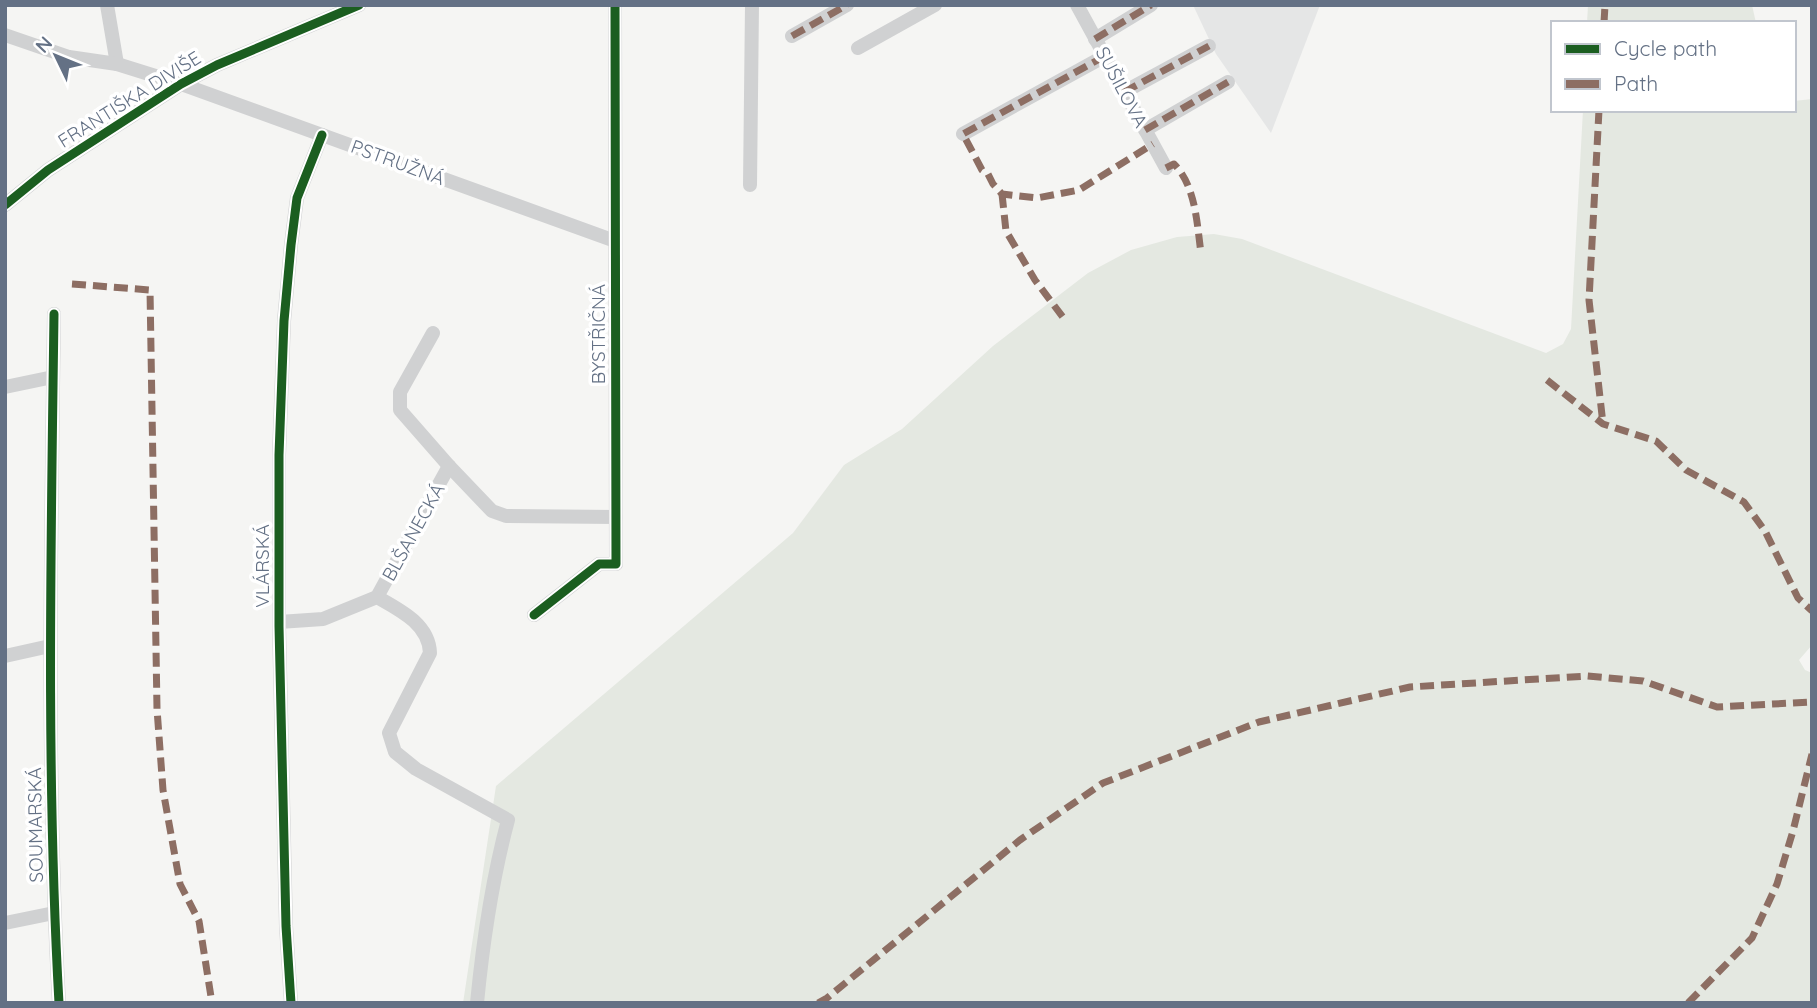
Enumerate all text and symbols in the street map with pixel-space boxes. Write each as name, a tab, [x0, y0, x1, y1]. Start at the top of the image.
north arrow	[21, 21, 91, 91]
legend	[1551, 21, 1796, 112]
text: N	[30, 31, 57, 58]
text: Cycle path	[1614, 35, 1717, 61]
street label: SUŠILOVA	[1091, 42, 1153, 132]
street label: FRANTIŠKA DIVIŠE	[53, 45, 205, 153]
text: Path	[1614, 70, 1658, 96]
street label: PSTRUŽNÁ	[348, 134, 448, 190]
street label: BYSTŘIČNÁ	[586, 284, 610, 384]
street label: BLŠANECKÁ	[376, 479, 450, 585]
street label: VLÁRSKÁ	[250, 524, 274, 608]
street label: SOUMARSKÁ	[22, 767, 48, 883]

